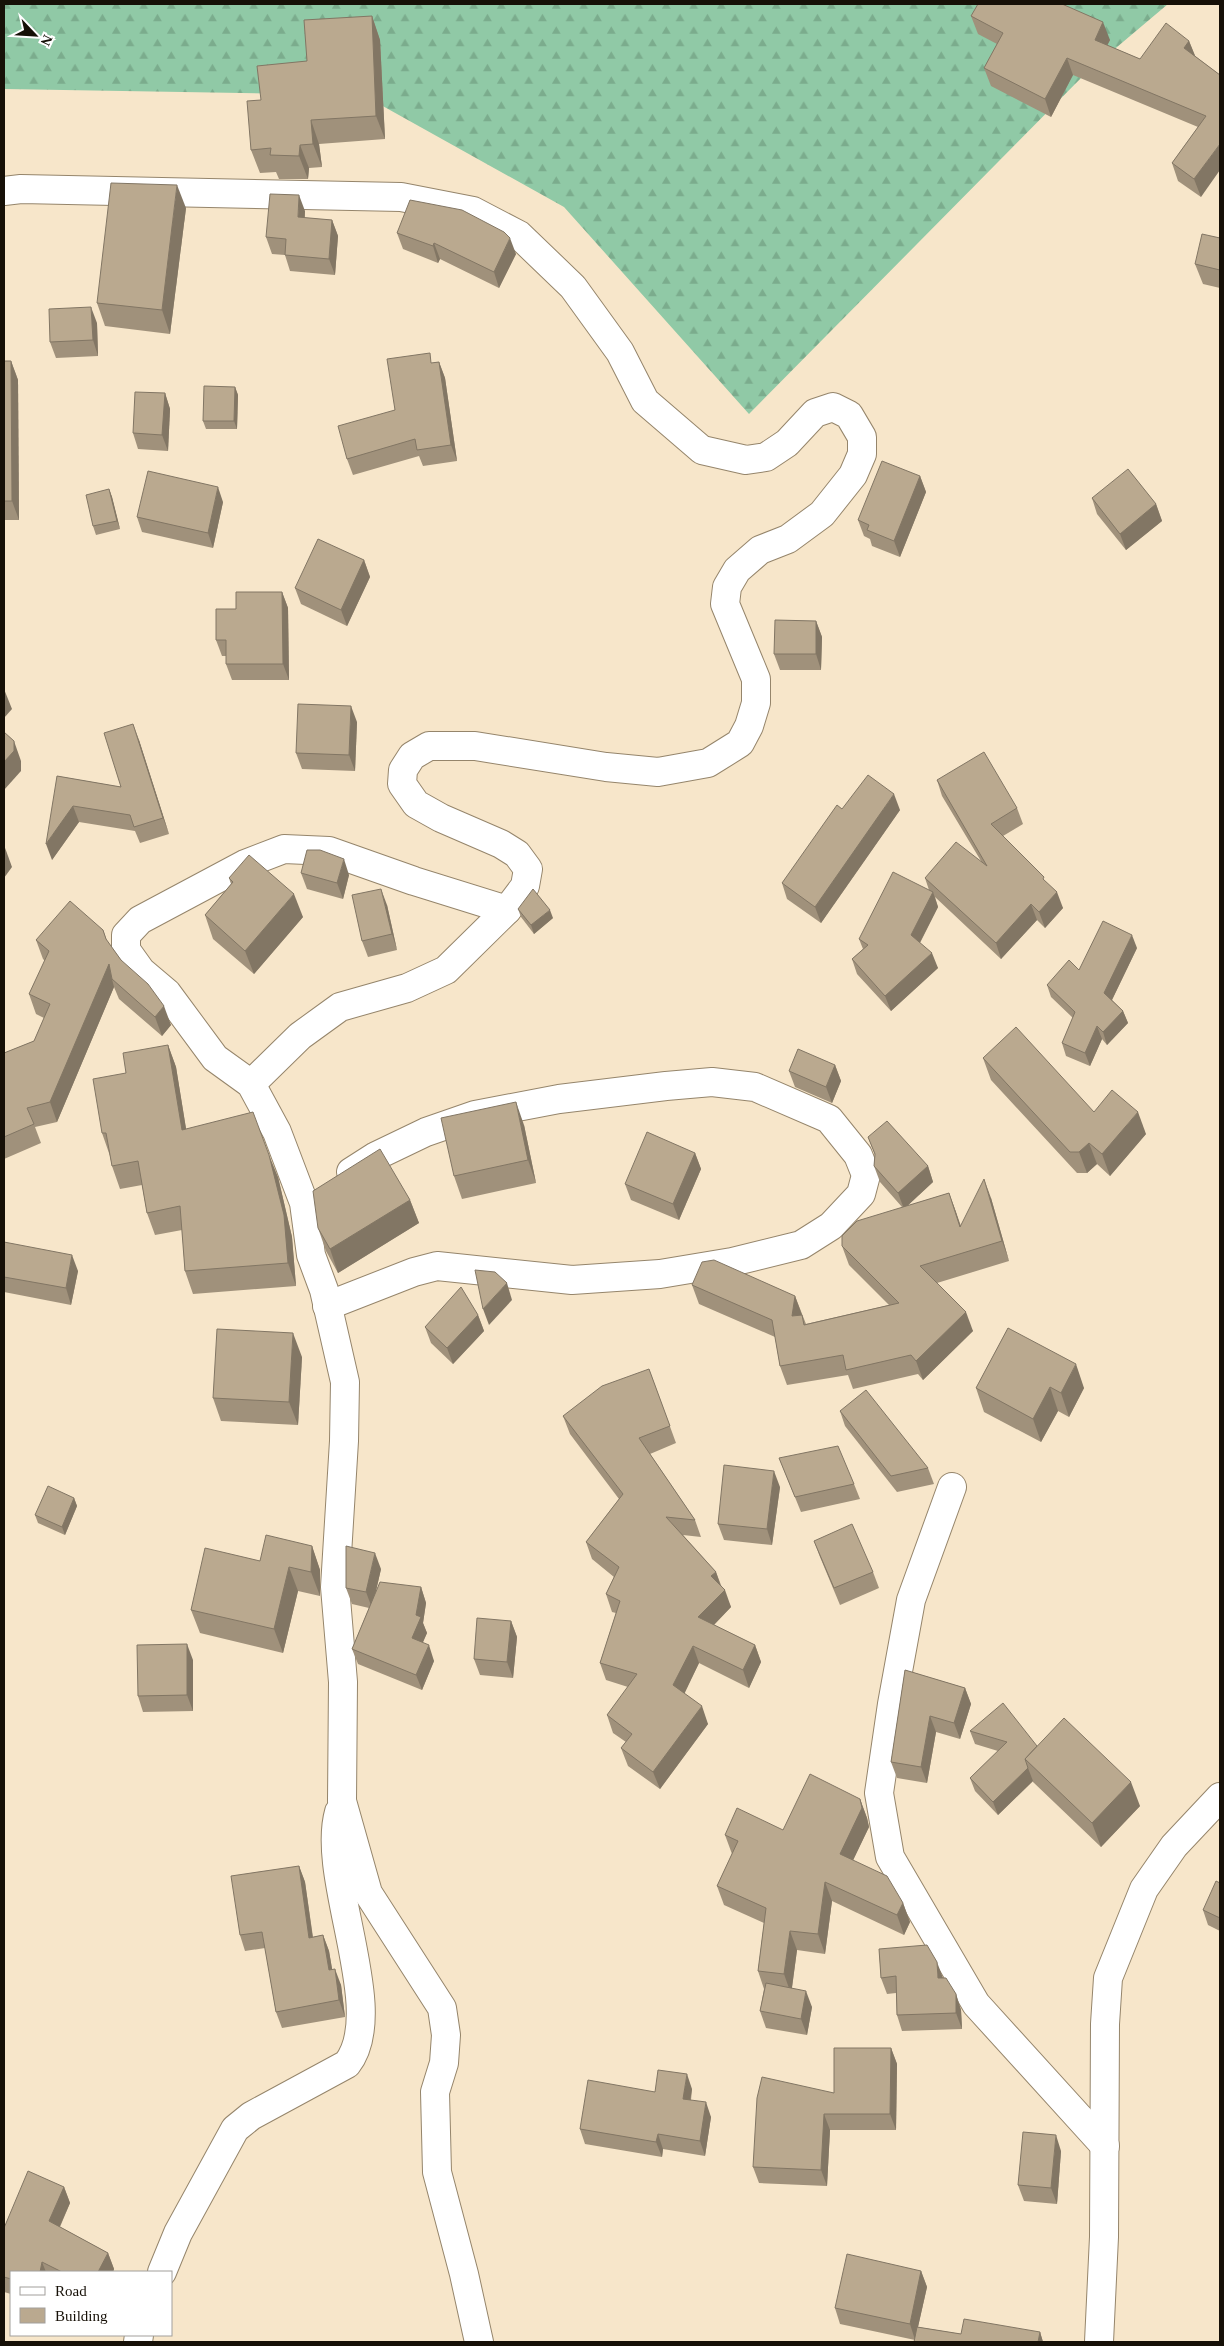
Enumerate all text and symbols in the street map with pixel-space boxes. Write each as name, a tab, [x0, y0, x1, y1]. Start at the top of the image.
north arrow	[10, 10, 60, 60]
text: N	[37, 33, 55, 48]
legend	[10, 2271, 172, 2336]
text: Road	[55, 2283, 87, 2299]
text: Building	[55, 2308, 108, 2324]

